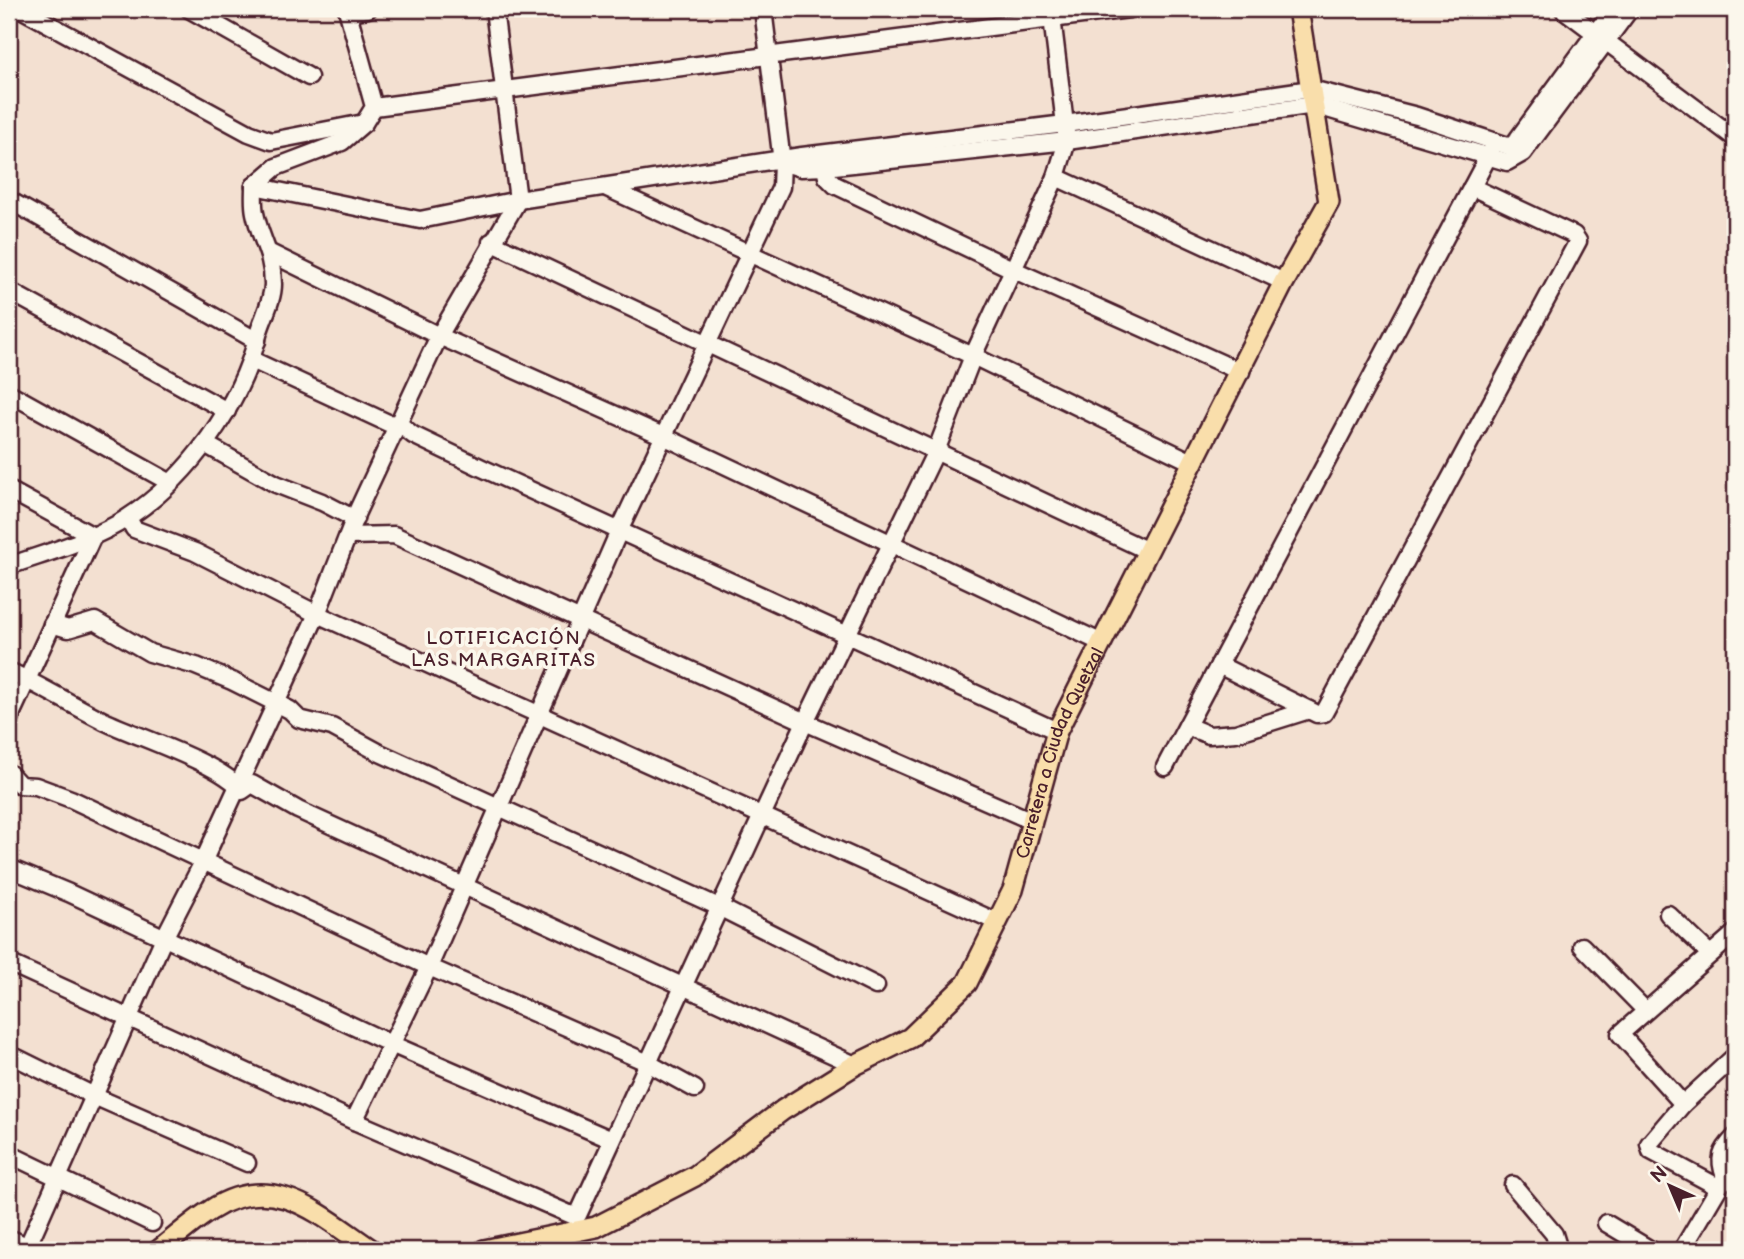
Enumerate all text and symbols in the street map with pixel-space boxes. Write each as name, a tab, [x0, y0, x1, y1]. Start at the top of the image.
district label: LOTIFICACIÓN LAS MARGARITAS	[411, 626, 597, 672]
street label: Carretera a Ciudad Quetzal	[1012, 644, 1108, 861]
north arrow	[1636, 1150, 1706, 1220]
text: N	[1646, 1162, 1672, 1188]

